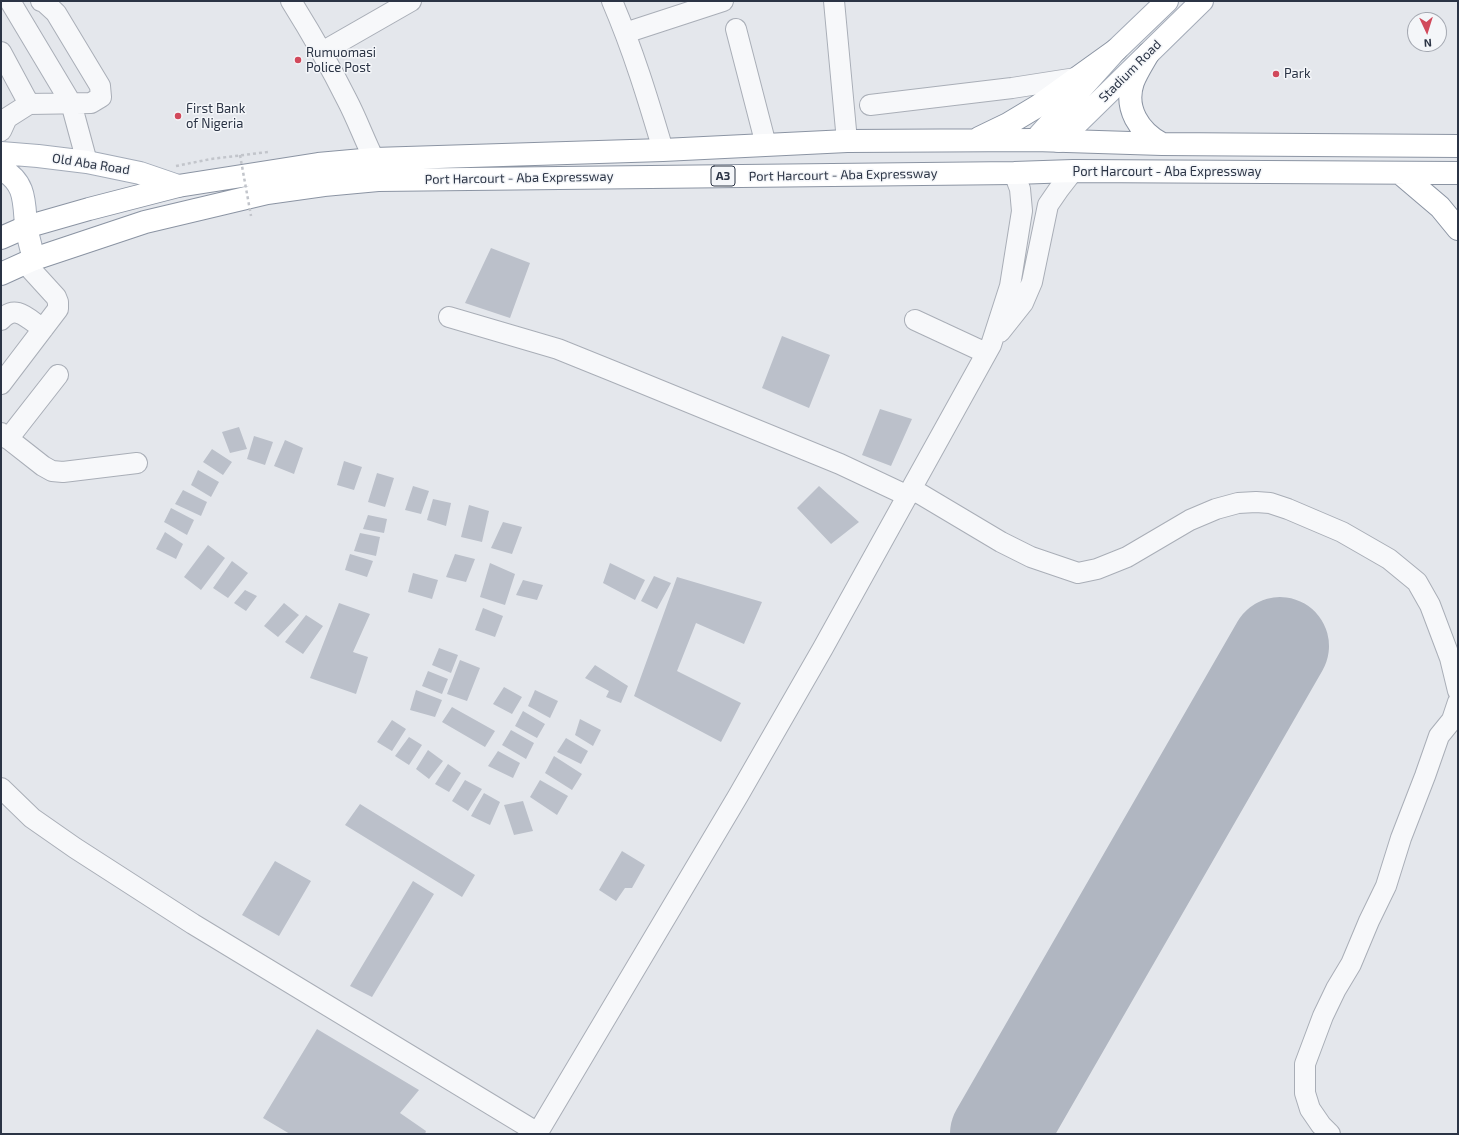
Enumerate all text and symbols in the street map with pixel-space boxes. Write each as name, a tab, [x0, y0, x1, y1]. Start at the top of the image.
north arrow	[1407, 12, 1447, 52]
street label: Stadium Road	[1096, 37, 1164, 105]
text: N	[1423, 37, 1432, 50]
place label: Rumuomasi Police Post	[306, 45, 376, 76]
marker: Rumuomasi Police Post	[293, 55, 303, 65]
place label: Park	[1284, 66, 1311, 82]
marker: Park	[1271, 69, 1281, 79]
place label: First Bank of Nigeria	[186, 101, 245, 132]
marker: First Bank of Nigeria	[173, 111, 183, 121]
street label: Old Aba Road	[51, 150, 131, 178]
street label: Port Harcourt - Aba Expressway	[1073, 164, 1261, 180]
road number: A3	[711, 166, 735, 186]
street label: Port Harcourt - Aba Expressway	[748, 166, 938, 184]
street label: Port Harcourt - Aba Expressway	[424, 169, 614, 187]

